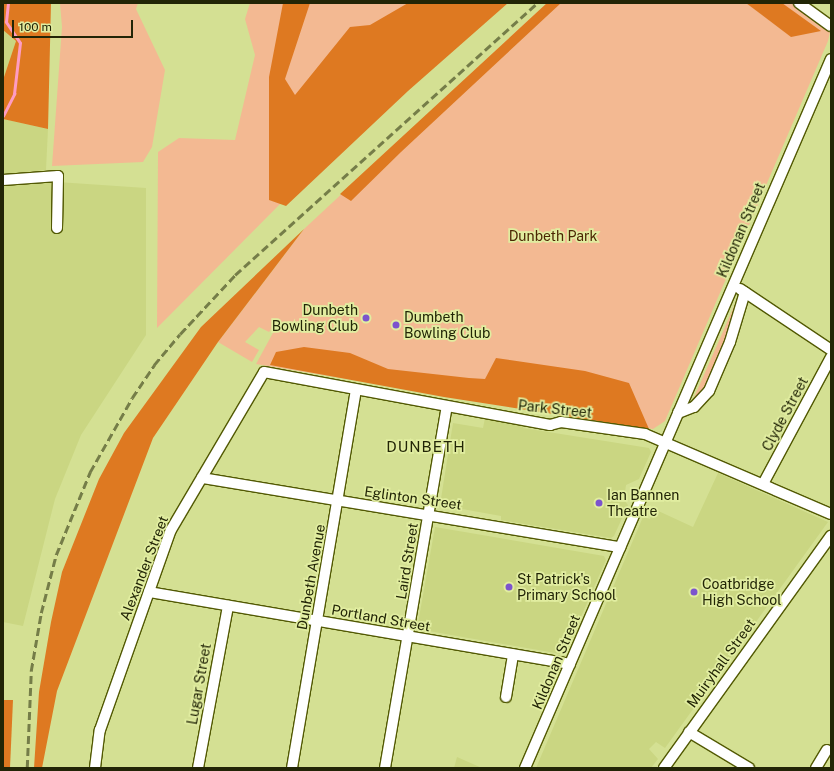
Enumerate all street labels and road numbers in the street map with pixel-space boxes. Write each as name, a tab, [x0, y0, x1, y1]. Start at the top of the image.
street label: Kildonan Street	[713, 180, 769, 280]
street label: Clyde Street	[758, 374, 812, 454]
street label: Park Street	[517, 397, 593, 421]
street label: Eglinton Street	[363, 483, 463, 513]
street label: Alexander Street	[116, 513, 172, 623]
street label: Laird Street	[393, 522, 421, 600]
street label: Dunbeth Avenue	[293, 523, 329, 631]
street label: Portland Street	[330, 601, 432, 635]
street label: Kildonan Street	[528, 612, 584, 712]
street label: Muiryhall Street	[683, 615, 759, 711]
street label: Lugar Street	[184, 642, 214, 726]

